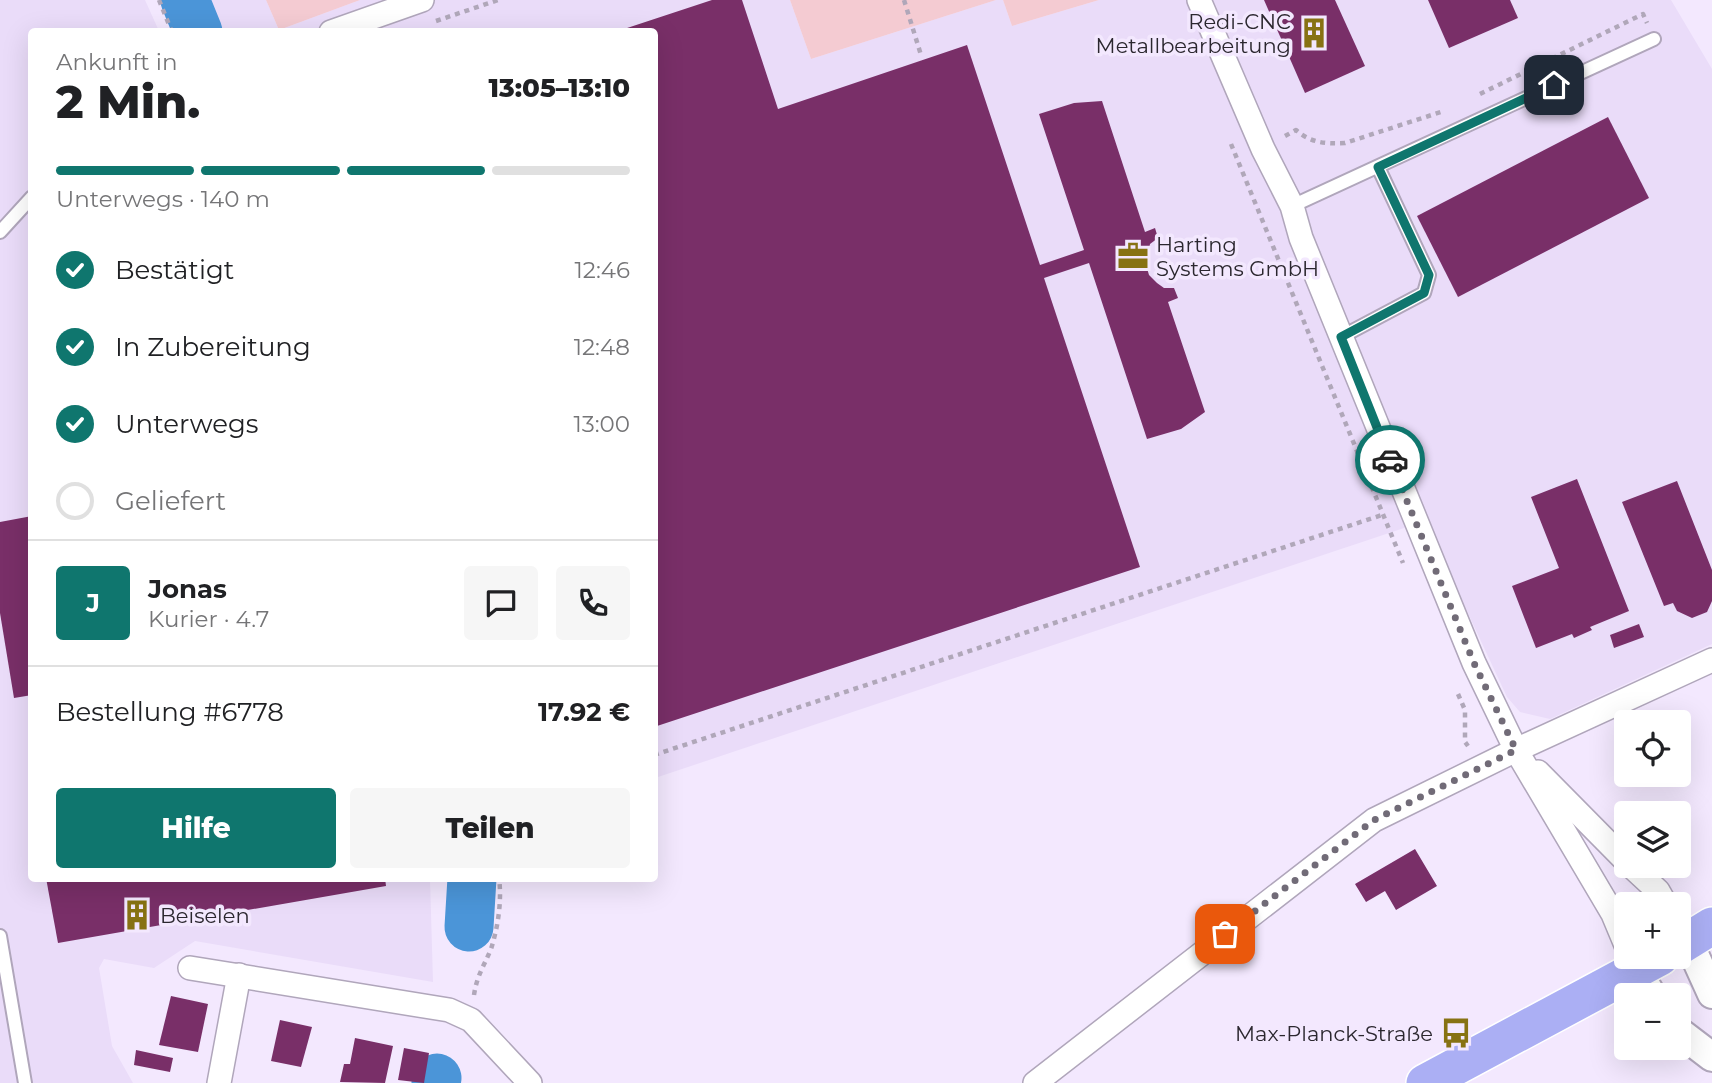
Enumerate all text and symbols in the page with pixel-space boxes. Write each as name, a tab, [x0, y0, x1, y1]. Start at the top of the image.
place label: Redi-CNC Metallbearbeitung	[1096, 9, 1291, 58]
building icon: Redi-CNC Metallbearbeitung	[1297, 16, 1331, 50]
text: Ankunft in	[56, 48, 177, 76]
pin	[1524, 55, 1584, 115]
icon: home	[1535, 66, 1573, 104]
text: 13:05–13:10	[489, 72, 630, 104]
text: 2 Min.	[56, 73, 200, 130]
text: Unterwegs · 140 m	[56, 185, 270, 213]
place label: Harting Systems GmbH	[1156, 232, 1319, 281]
office icon: Harting Systems GmbH	[1116, 239, 1150, 273]
icon: check	[56, 251, 94, 289]
text: Bestätigt	[115, 254, 234, 286]
text: 12:46	[575, 256, 630, 284]
icon: check	[56, 328, 94, 366]
text: In Zubereitung	[115, 331, 311, 363]
text: 12:48	[574, 333, 630, 361]
icon: check	[56, 405, 94, 443]
text: Unterwegs	[115, 408, 258, 440]
text: 13:00	[573, 410, 630, 438]
courier	[1355, 425, 1425, 495]
icon: car	[1371, 441, 1409, 479]
text: Geliefert	[115, 485, 226, 517]
button: chat	[464, 566, 538, 640]
button: phone	[556, 566, 630, 640]
text: Jonas	[148, 573, 227, 605]
text: J	[86, 587, 100, 619]
text: Kurier · 4.7	[148, 605, 269, 633]
text: Bestellung #6778	[56, 696, 284, 728]
text: 17.92 €	[538, 696, 630, 728]
map controls	[1614, 710, 1691, 1060]
button: locate	[1614, 710, 1691, 787]
button: Hilfe	[56, 788, 336, 868]
button: Teilen	[350, 788, 630, 868]
button: layers	[1614, 801, 1691, 878]
button: +	[1614, 892, 1691, 969]
building icon: Beiselen	[120, 898, 154, 932]
place label: Beiselen	[160, 903, 250, 928]
pin	[1195, 904, 1255, 964]
icon: bag	[1206, 915, 1244, 953]
button: −	[1614, 983, 1691, 1060]
bus stop icon: Max-Planck-Straße	[1439, 1016, 1473, 1050]
place label: Max-Planck-Straße	[1235, 1021, 1433, 1046]

